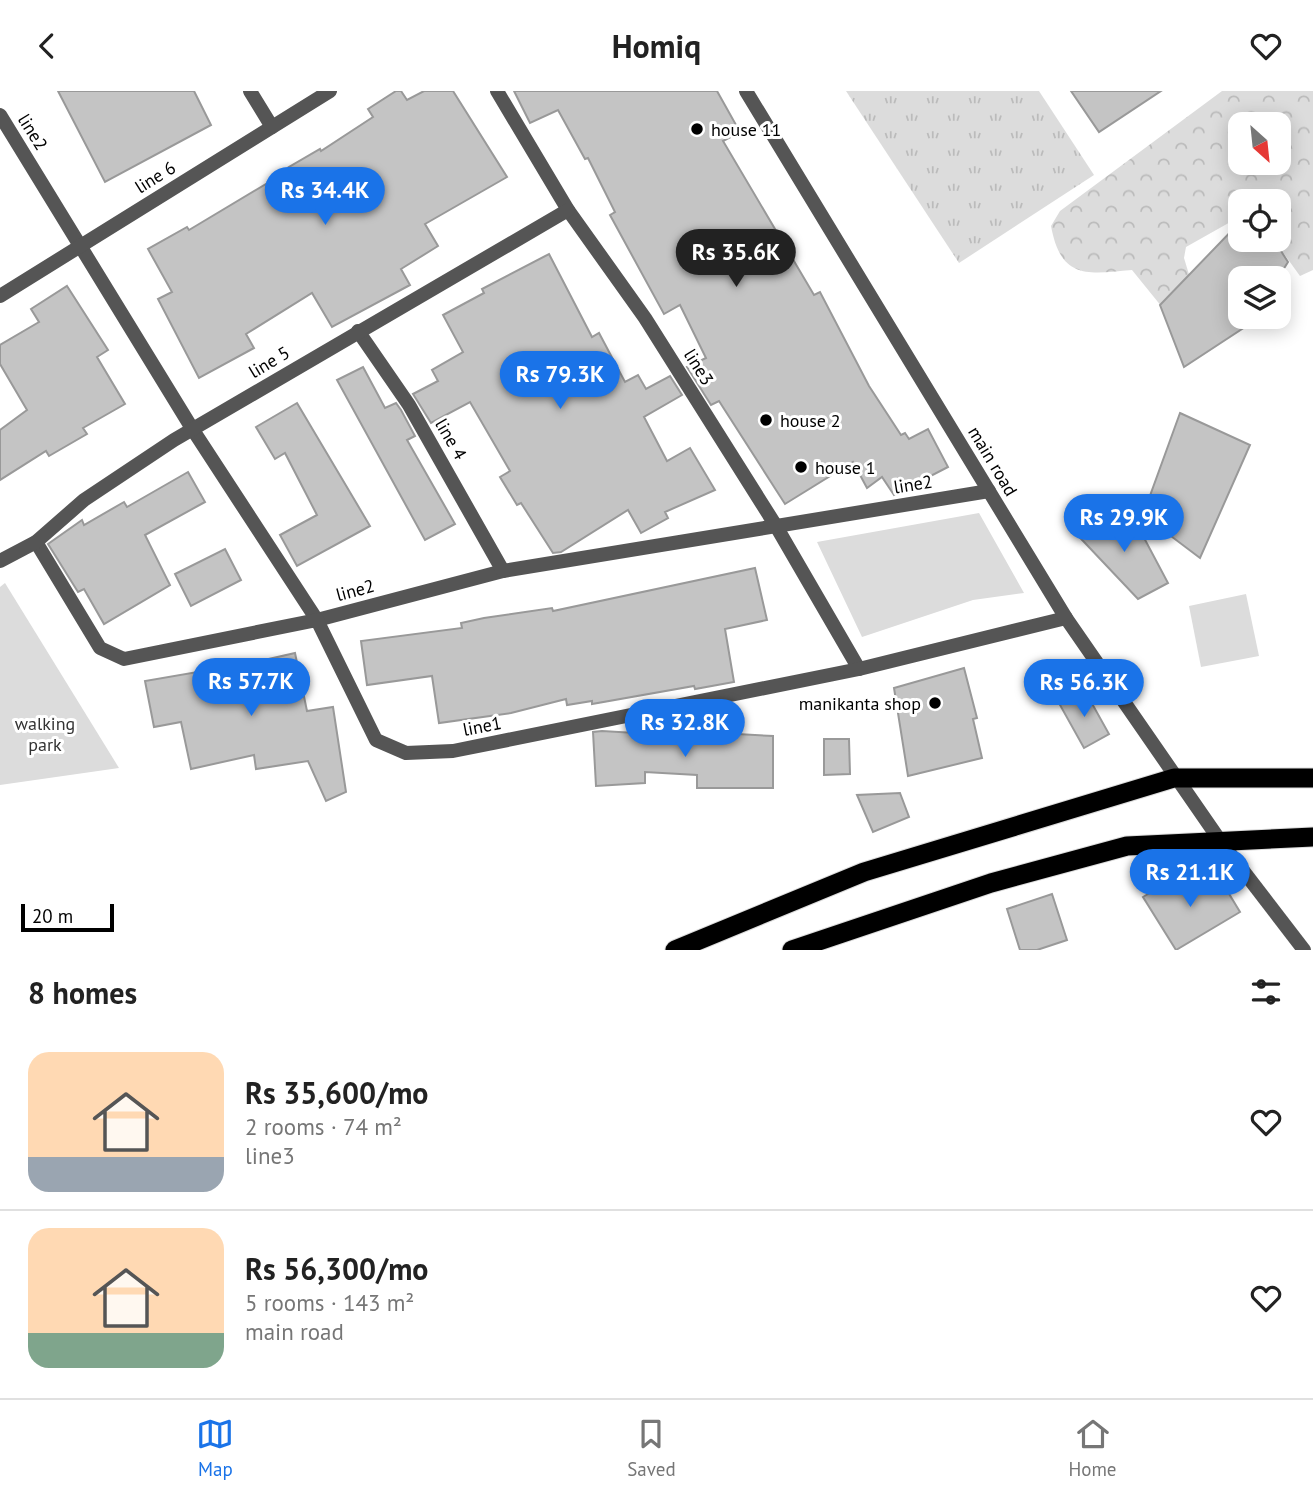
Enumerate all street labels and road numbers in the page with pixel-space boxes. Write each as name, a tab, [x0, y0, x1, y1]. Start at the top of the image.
street label: line2	[13, 109, 53, 155]
street label: line 6	[130, 156, 180, 198]
street label: line 5	[244, 341, 294, 383]
street label: line3	[679, 344, 719, 390]
street label: line 4	[430, 414, 472, 464]
street label: main road	[963, 422, 1023, 500]
street label: line2	[892, 470, 934, 498]
street label: line2	[333, 574, 377, 606]
street label: line1	[461, 711, 503, 741]

